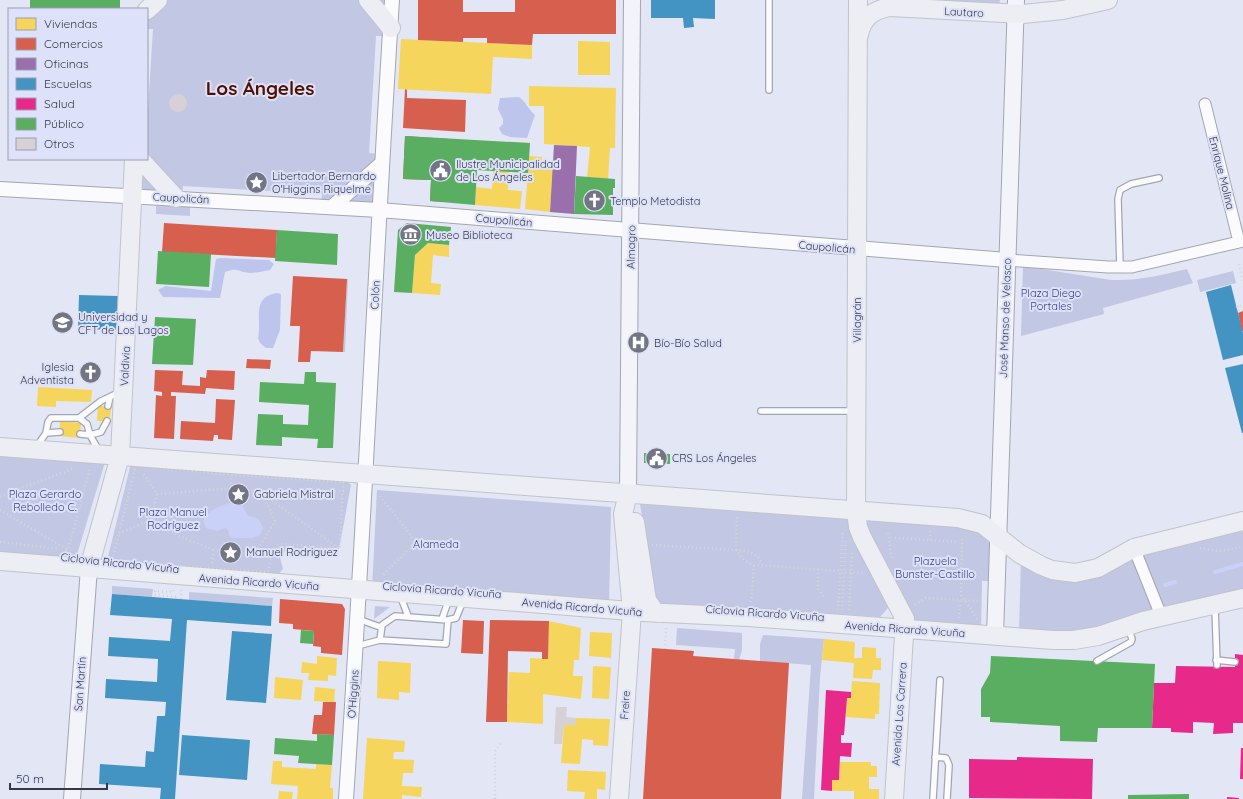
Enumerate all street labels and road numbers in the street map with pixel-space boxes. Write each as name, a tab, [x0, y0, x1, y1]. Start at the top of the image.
street label: Lautaro	[944, 4, 985, 20]
street label: Enrique Molina	[1206, 135, 1238, 211]
street label: Caupolicán	[152, 190, 210, 206]
street label: Caupolicán	[475, 211, 533, 229]
street label: Almagro	[624, 225, 638, 269]
street label: Caupolicán	[798, 238, 856, 256]
street label: José Manso de Velasco	[996, 257, 1014, 378]
street label: Colón	[367, 280, 383, 310]
street label: Villagrán	[850, 297, 864, 343]
street label: Valdivia	[117, 346, 133, 386]
street label: Ciclovia Ricardo Vicuña	[60, 550, 180, 576]
street label: Avenida Ricardo Vicuña	[198, 571, 320, 593]
street label: Ciclovia Ricardo Vicuña	[382, 579, 502, 601]
street label: Avenida Ricardo Vicuña	[521, 595, 643, 619]
street label: Ciclovia Ricardo Vicuña	[705, 602, 825, 624]
street label: Avenida Ricardo Vicuña	[844, 618, 966, 640]
street label: San Martín	[71, 656, 89, 712]
street label: Avenida Los Carrera	[888, 662, 910, 766]
street label: O'Higgins	[344, 669, 362, 719]
street label: Freire	[617, 690, 633, 720]

